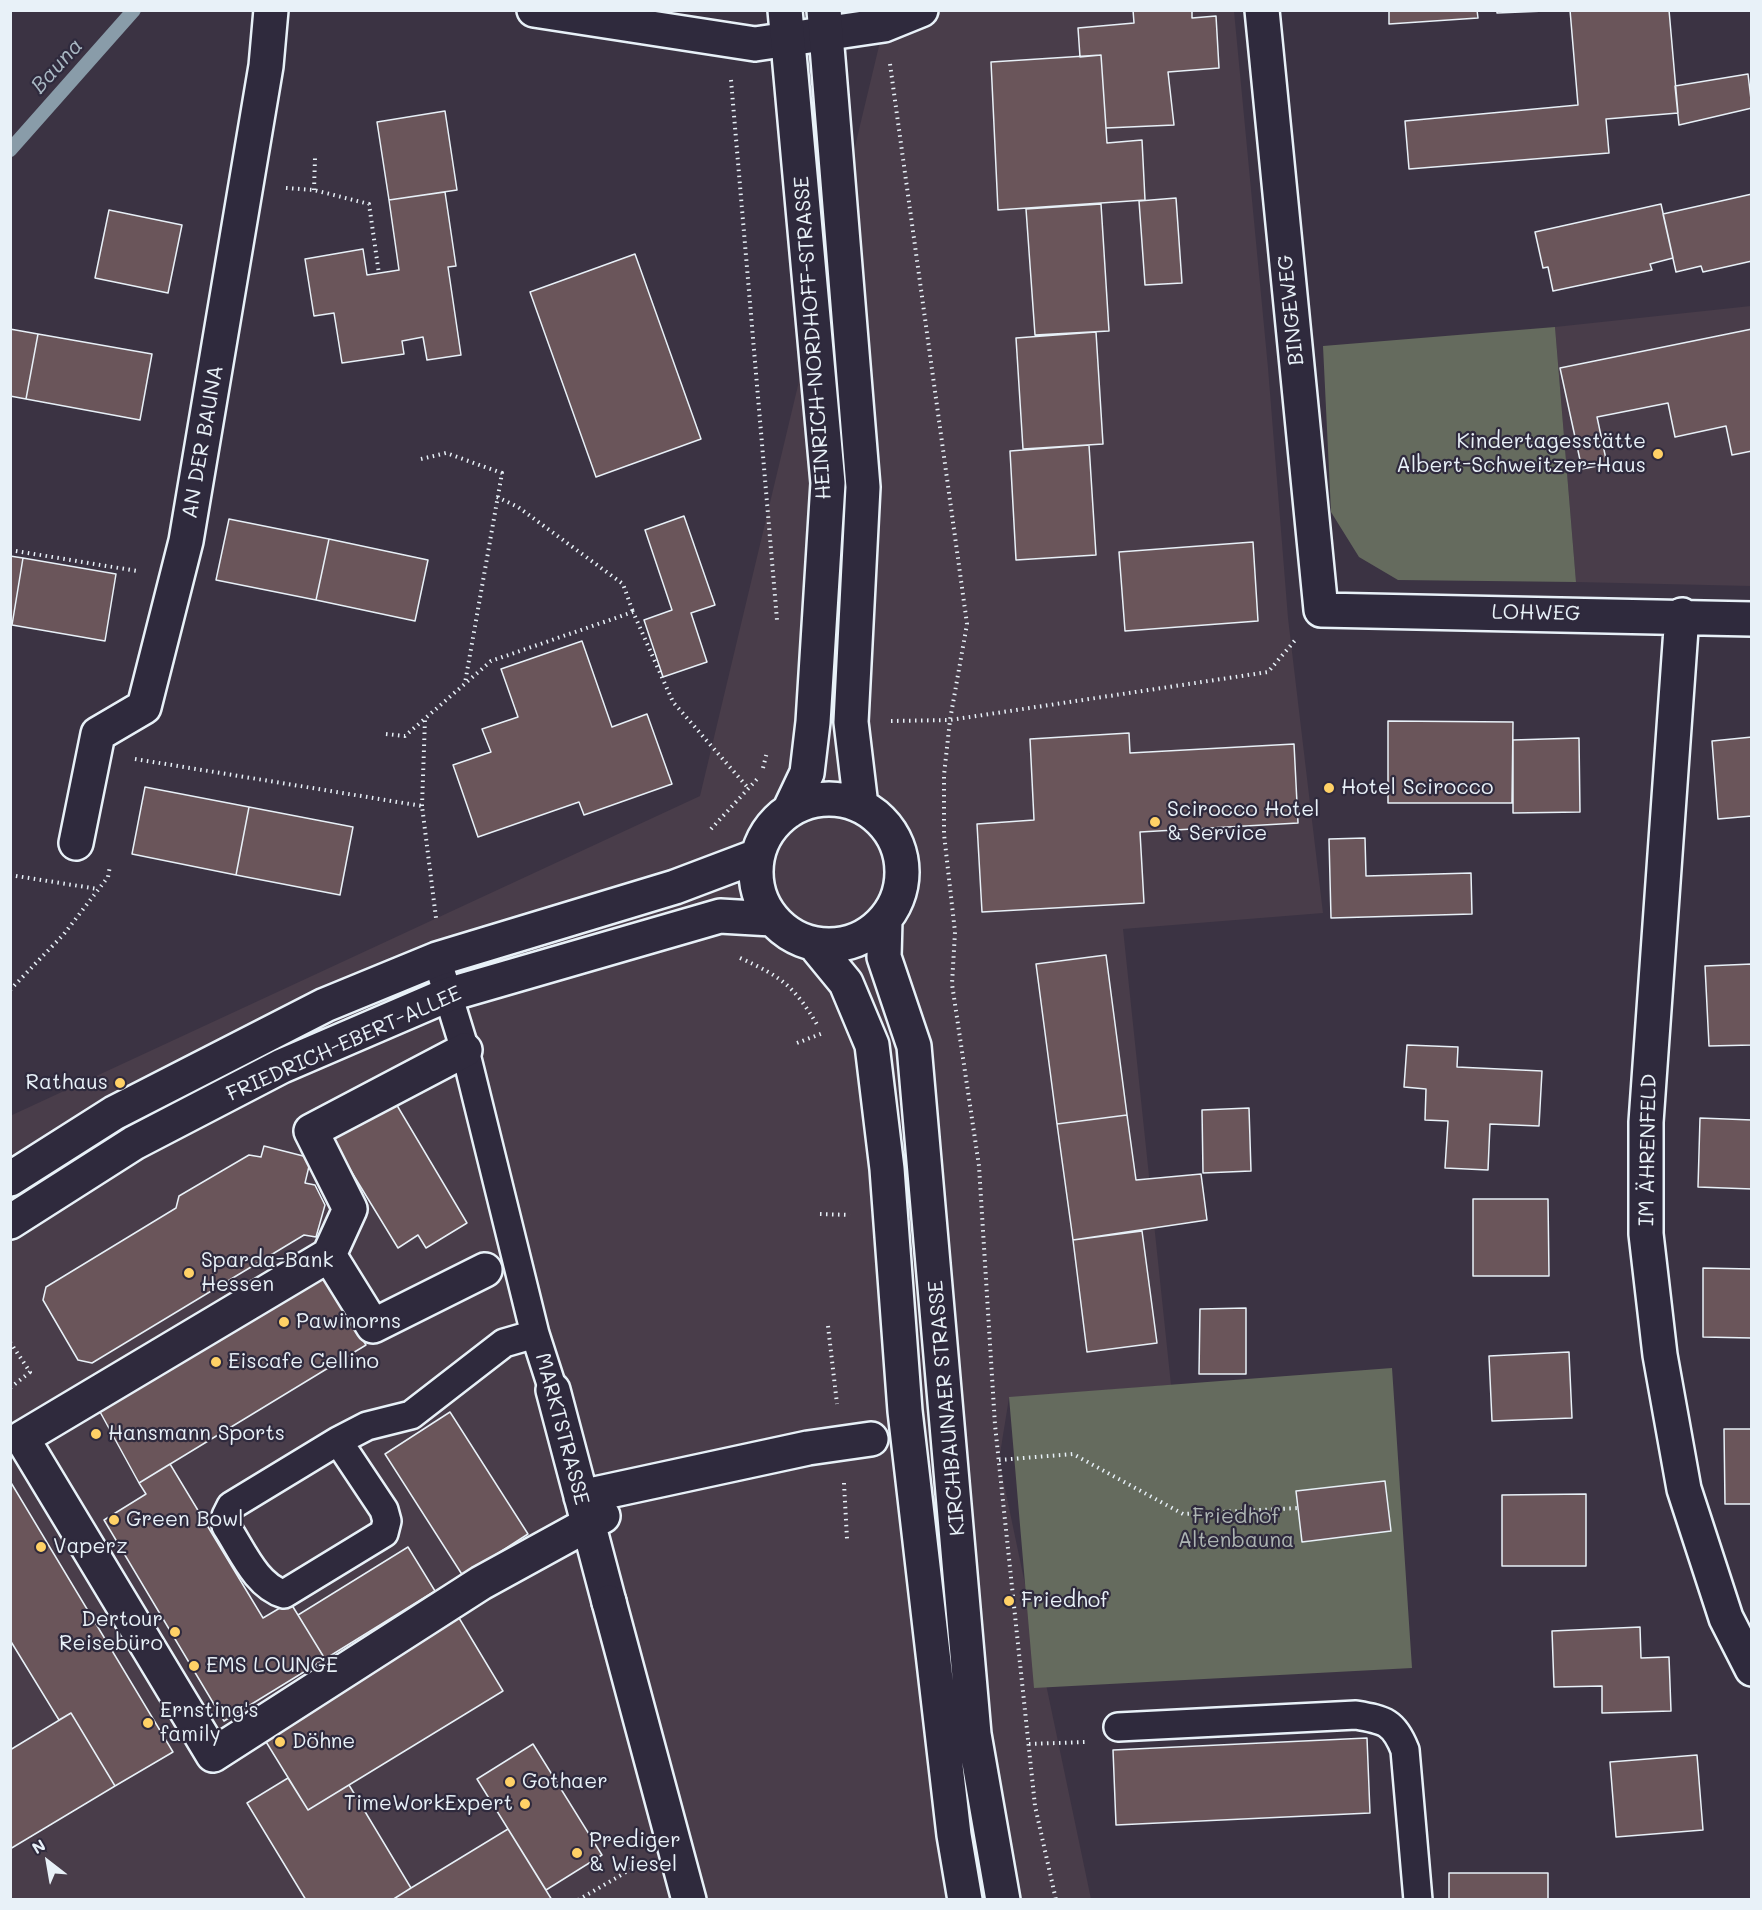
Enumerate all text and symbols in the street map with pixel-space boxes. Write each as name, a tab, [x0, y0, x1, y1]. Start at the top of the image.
water label: Bauna	[25, 33, 89, 99]
street label: HEINRICH-NORDHOFF-STRASSE	[789, 175, 837, 501]
street label: BINGEWEG	[1273, 253, 1309, 367]
street label: AN DER BAUNA	[177, 363, 229, 521]
place label: Kindertagesstätte Albert-Schweitzer-Haus	[1396, 429, 1646, 479]
marker: Kindertagesstätte Albert-Schweitzer-Haus	[1651, 447, 1665, 461]
street label: LOHWEG	[1491, 600, 1581, 626]
place label: Hotel Scirocco	[1341, 775, 1493, 801]
marker: Hotel Scirocco	[1322, 781, 1336, 795]
place label: Scirocco Hotel & Service	[1167, 797, 1319, 847]
marker: Scirocco Hotel & Service	[1148, 815, 1162, 829]
street label: FRIEDRICH-EBERT-ALLEE	[223, 981, 465, 1107]
place label: Rathaus	[26, 1070, 108, 1096]
street label: IM ÄHRENFELD	[1634, 1074, 1662, 1226]
marker: Rathaus	[113, 1076, 127, 1090]
place label: Sparda-Bank Hessen	[201, 1248, 334, 1298]
marker: Sparda-Bank Hessen	[182, 1266, 196, 1280]
street label: KIRCHBAUNAER STRASSE	[923, 1279, 971, 1537]
place label: Pawinorns	[296, 1309, 401, 1335]
marker: Pawinorns	[277, 1315, 291, 1329]
place label: Eiscafe Cellino	[228, 1349, 379, 1375]
street label: MARKTSTRASSE	[530, 1350, 594, 1508]
marker: Eiscafe Cellino	[209, 1355, 223, 1369]
place label: Hansmann Sports	[108, 1421, 285, 1447]
marker: Hansmann Sports	[89, 1427, 103, 1441]
park label: Friedhof Altenbauna	[1178, 1504, 1294, 1554]
place label: Green Bowl	[126, 1507, 244, 1533]
marker: Green Bowl	[107, 1513, 121, 1527]
place label: Vaperz	[53, 1534, 128, 1560]
marker: Vaperz	[34, 1540, 48, 1554]
place label: Friedhof	[1021, 1588, 1108, 1614]
marker: Friedhof	[1002, 1594, 1016, 1608]
place label: Dertour Reisebüro	[59, 1607, 163, 1657]
marker: Dertour Reisebüro	[168, 1625, 182, 1639]
place label: EMS LOUNGE	[206, 1653, 338, 1679]
marker: EMS LOUNGE	[187, 1659, 201, 1673]
place label: Ernsting's family	[160, 1698, 259, 1748]
marker: Ernsting's family	[141, 1716, 155, 1730]
place label: Döhne	[292, 1729, 355, 1755]
marker: Döhne	[273, 1735, 287, 1749]
place label: Gothaer	[522, 1769, 608, 1795]
marker: Gothaer	[503, 1775, 517, 1789]
place label: TimeWorkExpert	[344, 1791, 513, 1817]
marker: TimeWorkExpert	[518, 1797, 532, 1811]
place label: Prediger & Wiesel	[589, 1828, 681, 1878]
north arrow	[18, 1832, 78, 1892]
text: N	[28, 1834, 49, 1858]
marker: Prediger & Wiesel	[570, 1846, 584, 1860]

